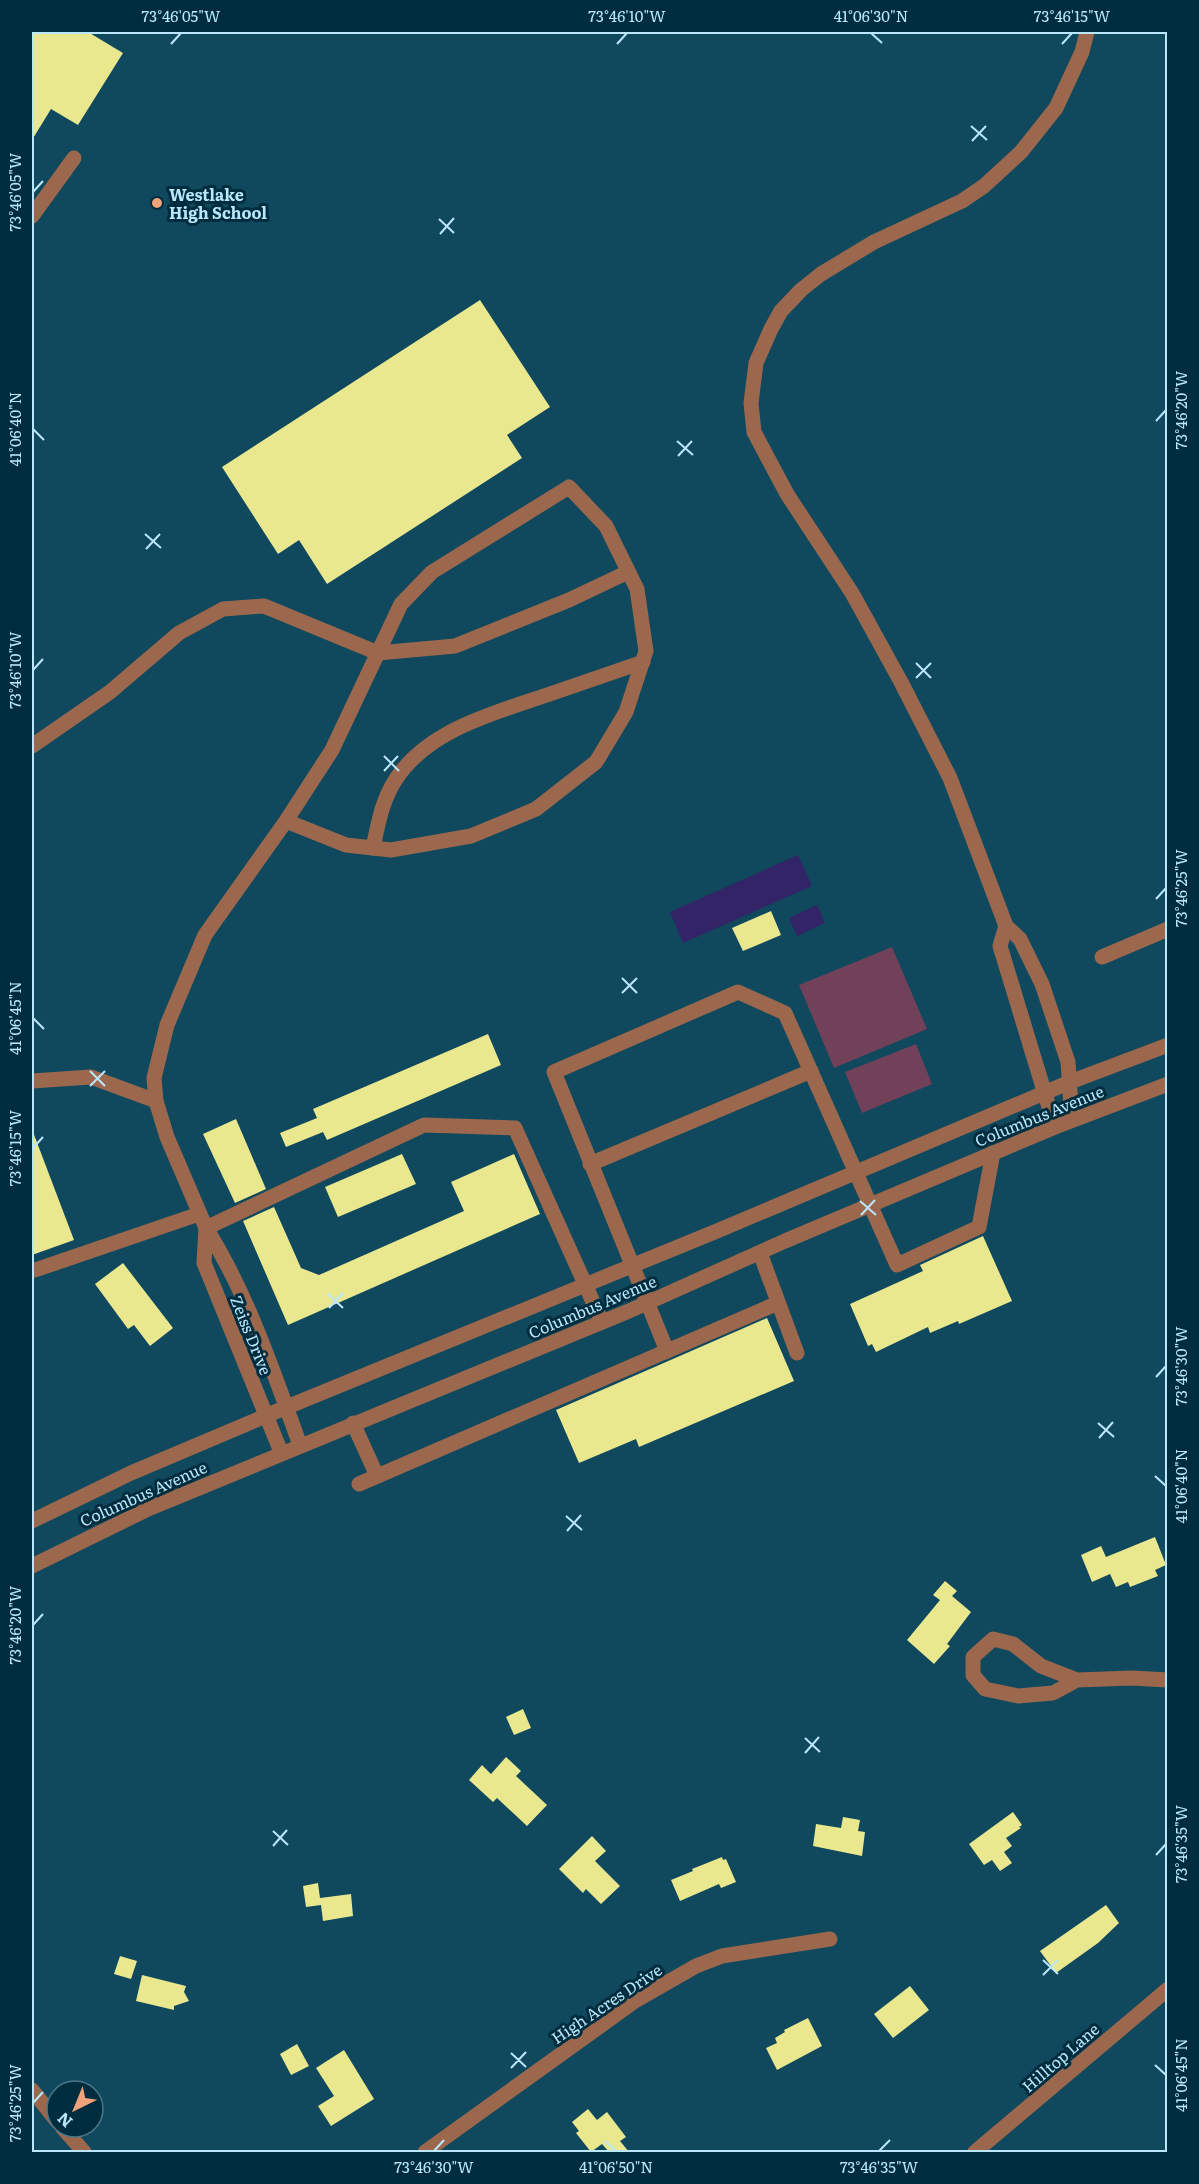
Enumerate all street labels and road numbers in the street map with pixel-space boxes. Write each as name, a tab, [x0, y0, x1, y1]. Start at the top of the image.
street label: Columbus Avenue	[971, 1078, 1107, 1152]
street label: Columbus Avenue	[524, 1268, 660, 1344]
street label: Zeiss Drive	[225, 1292, 279, 1378]
street label: Columbus Avenue	[76, 1454, 210, 1532]
street label: High Acres Drive	[546, 1957, 666, 2049]
street label: Hilltop Lane	[1016, 2017, 1104, 2097]

